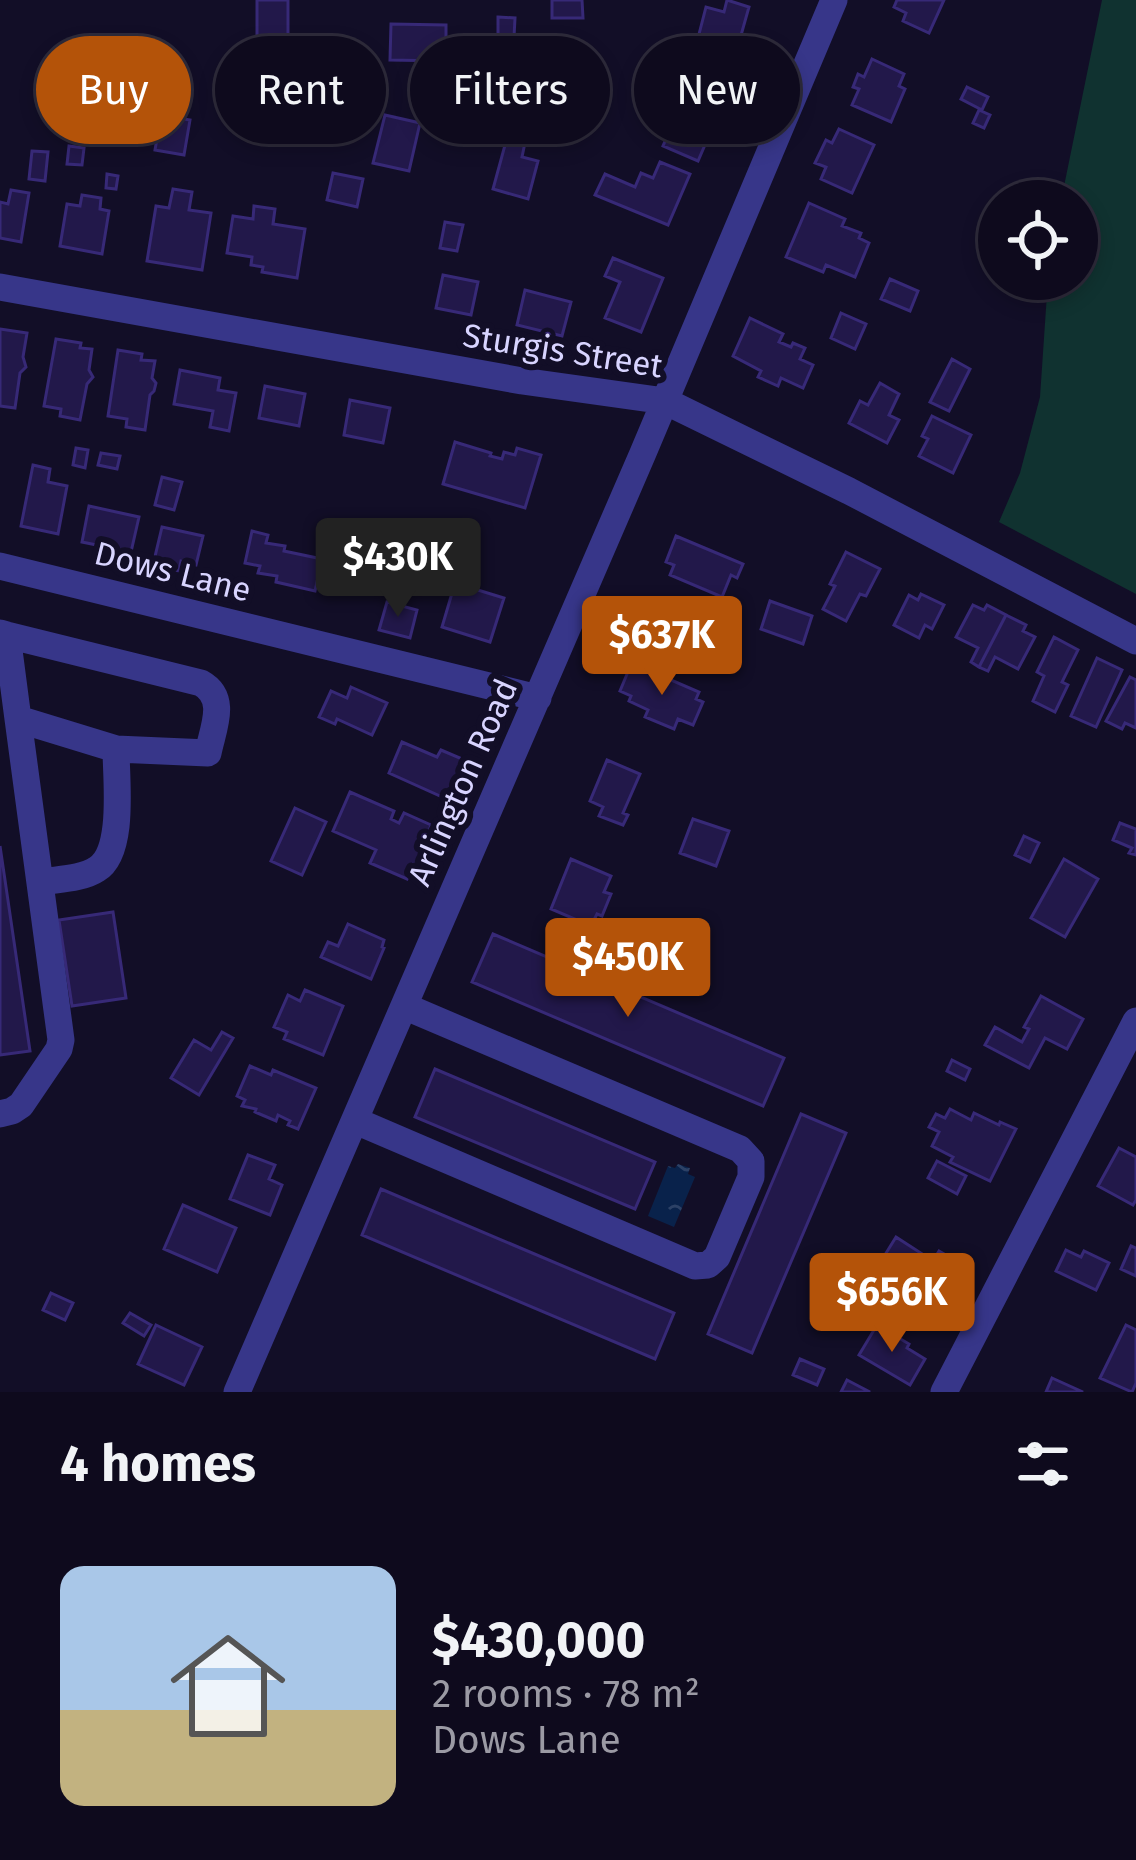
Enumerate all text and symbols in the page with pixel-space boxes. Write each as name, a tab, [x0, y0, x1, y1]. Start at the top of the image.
chip: Buy	[36, 36, 191, 144]
chip: Rent	[215, 36, 386, 144]
chip: Filters	[410, 36, 610, 144]
chip: New	[634, 36, 800, 144]
map controls	[978, 180, 1098, 300]
button: locate	[978, 180, 1098, 300]
street label: Sturgis Street	[460, 315, 666, 387]
pin: $430K	[314, 518, 482, 620]
street label: Dows Lane	[90, 533, 255, 611]
text: $430K	[343, 534, 453, 580]
pin: $637K	[578, 596, 746, 698]
text: $637K	[609, 612, 715, 658]
street label: Arlington Road	[399, 673, 526, 892]
pin: $450K	[544, 918, 712, 1020]
text: $450K	[572, 934, 684, 980]
pin: $656K	[808, 1253, 976, 1355]
text: $656K	[837, 1269, 947, 1315]
icon: filters	[1010, 1431, 1076, 1497]
text: 4 homes	[60, 1433, 256, 1495]
text: $430,000	[432, 1609, 645, 1671]
icon: home	[156, 1614, 300, 1758]
text: 2 rooms · 78 m²	[432, 1671, 700, 1717]
text: Dows Lane	[432, 1717, 621, 1763]

